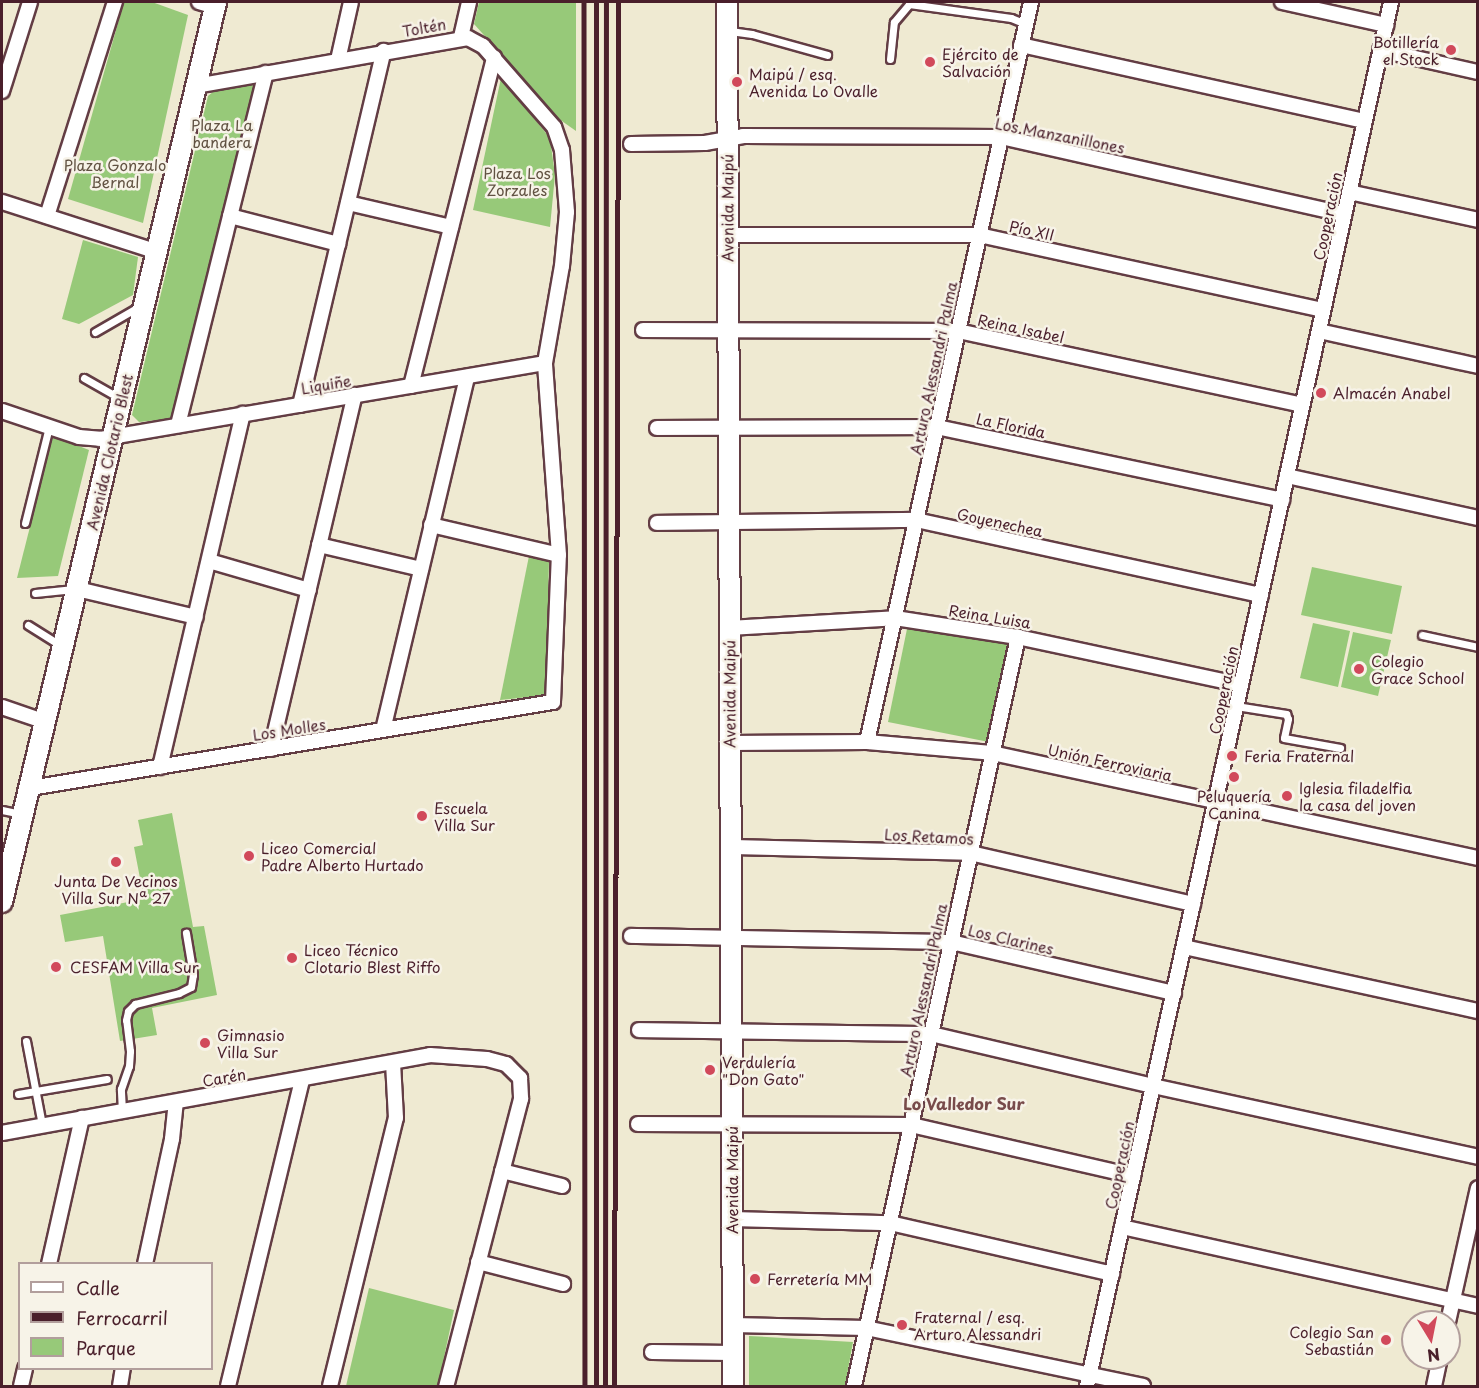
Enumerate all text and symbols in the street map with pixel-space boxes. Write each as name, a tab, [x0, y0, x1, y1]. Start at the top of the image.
street label: Toltén	[401, 14, 447, 40]
place label: Botillería el Stock	[1373, 32, 1439, 67]
marker: Botillería el Stock	[1444, 43, 1458, 57]
place label: Ejército de Salvación	[942, 44, 1019, 79]
marker: Ejército de Salvación	[923, 55, 937, 69]
place label: Maipú / esq. Avenida Lo Ovalle	[749, 64, 878, 99]
marker: Maipú / esq. Avenida Lo Ovalle	[730, 75, 744, 89]
street label: Los Manzanillones	[993, 114, 1127, 156]
park label: Plaza La bandera	[191, 115, 253, 150]
park label: Plaza Gonzalo Bernal	[63, 155, 167, 190]
street label: Avenida Maipú	[718, 155, 736, 261]
park label: Plaza Los Zorzales	[483, 163, 551, 198]
street label: Cooperación	[1309, 170, 1345, 262]
street label: Pío XII	[1008, 216, 1056, 244]
street label: Arturo Alessandri Palma	[906, 279, 960, 457]
street label: Reina Isabel	[976, 310, 1066, 346]
street label: Liquiñe	[299, 371, 353, 397]
street label: Avenida Clotario Blest	[82, 372, 136, 532]
place label: Almacén Anabel	[1333, 384, 1452, 402]
marker: Almacén Anabel	[1314, 386, 1328, 400]
street label: La Florida	[974, 409, 1048, 441]
street label: Goyenechea	[955, 504, 1045, 540]
street label: Reina Luisa	[947, 601, 1033, 631]
street label: Avenida Maipú	[720, 641, 738, 747]
street label: Cooperación	[1205, 644, 1241, 736]
place label: Colegio Grace School	[1371, 651, 1466, 686]
marker: Colegio Grace School	[1352, 662, 1366, 676]
street label: Los Molles	[251, 714, 327, 744]
street label: Unión Ferroviaria	[1046, 740, 1174, 784]
place label: Feria Fraternal	[1244, 747, 1352, 765]
marker: Feria Fraternal	[1225, 749, 1239, 763]
marker: Peluquería Canina	[1227, 770, 1241, 784]
place label: Iglesia filadelfia la casa del joven	[1299, 778, 1418, 813]
place label: Peluquería Canina	[1197, 786, 1271, 821]
marker: Iglesia filadelfia la casa del joven	[1280, 789, 1294, 803]
place label: Escuela Villa Sur	[434, 798, 495, 833]
marker: Escuela Villa Sur	[415, 809, 429, 823]
street label: Los Retamos	[884, 825, 974, 847]
place label: Liceo Comercial Padre Alberto Hurtado	[261, 838, 425, 873]
marker: Liceo Comercial Padre Alberto Hurtado	[242, 849, 256, 863]
marker: Junta De Vecinos Villa Sur Nª 27	[109, 855, 123, 869]
place label: Junta De Vecinos Villa Sur Nª 27	[54, 871, 178, 906]
street label: Arturo Alessandri Palma	[896, 901, 950, 1079]
street label: Los Clarines	[966, 920, 1056, 958]
place label: Liceo Técnico Clotario Blest Riffo	[304, 940, 440, 975]
marker: Liceo Técnico Clotario Blest Riffo	[285, 951, 299, 965]
marker: CESFAM Villa Sur	[47, 958, 65, 976]
place label: CESFAM Villa Sur	[70, 958, 199, 976]
place label: Gimnasio Villa Sur	[217, 1025, 284, 1060]
marker: Gimnasio Villa Sur	[198, 1036, 212, 1050]
place label: Verdulería "Don Gato"	[722, 1052, 803, 1087]
marker: Verdulería "Don Gato"	[703, 1063, 717, 1077]
street label: Carén	[201, 1064, 247, 1090]
district label: Lo Valledor Sur	[903, 1093, 1025, 1113]
street label: Cooperación	[1101, 1119, 1137, 1211]
street label: Avenida Maipú	[723, 1127, 741, 1233]
legend	[18, 1262, 213, 1370]
place label: Ferretería MM	[767, 1270, 872, 1288]
marker: Ferretería MM	[748, 1272, 762, 1286]
text: Calle	[76, 1274, 120, 1301]
text: Ferrocarril	[76, 1304, 168, 1331]
place label: Fraternal / esq. Arturo Alessandri	[914, 1307, 1043, 1342]
north arrow	[1401, 1310, 1461, 1370]
marker: Fraternal / esq. Arturo Alessandri	[895, 1318, 909, 1332]
place label: Colegio San Sebastián	[1289, 1322, 1374, 1357]
marker: Colegio San Sebastián	[1379, 1333, 1393, 1347]
text: Parque	[76, 1334, 136, 1361]
text: N	[1425, 1343, 1442, 1369]

